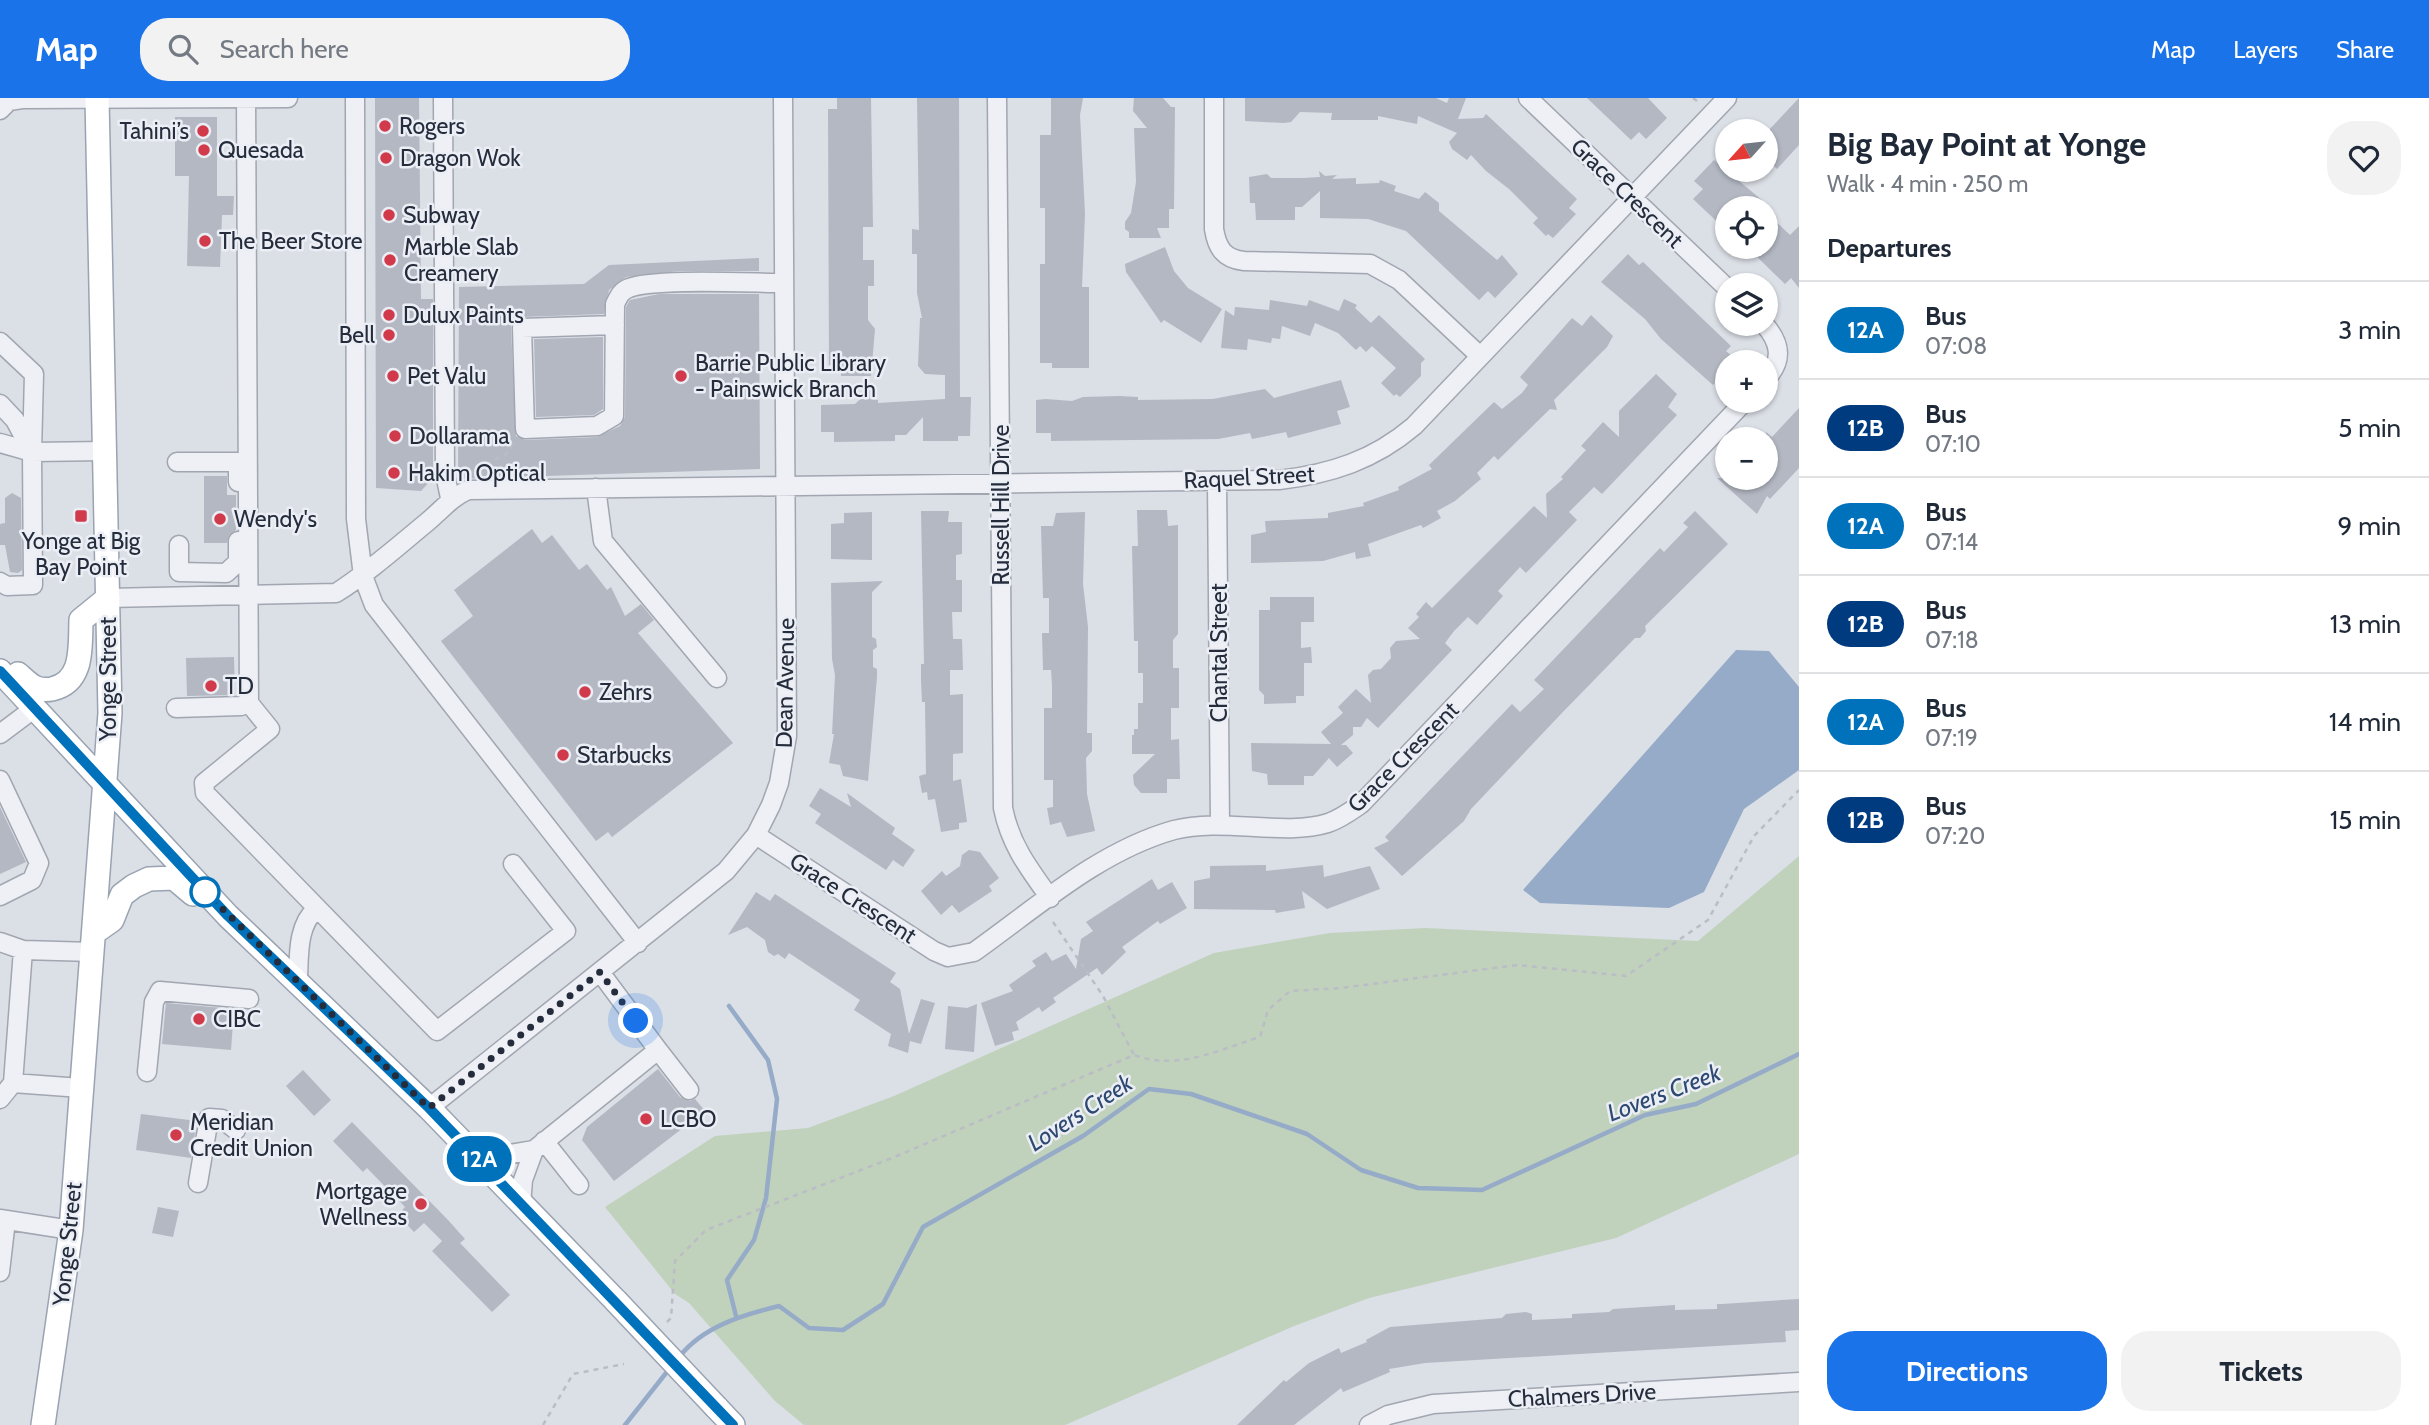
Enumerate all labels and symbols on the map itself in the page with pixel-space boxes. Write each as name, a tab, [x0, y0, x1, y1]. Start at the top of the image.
place label: Rogers	[399, 112, 465, 140]
place label: Tahini’s	[119, 117, 189, 145]
marker: Rogers	[377, 118, 393, 134]
north arrow	[1715, 119, 1778, 182]
marker: Tahini’s	[195, 123, 211, 139]
street label: Grace Crescent	[1565, 132, 1689, 254]
place label: Quesada	[218, 136, 304, 164]
marker: Quesada	[196, 142, 212, 158]
place label: Dragon Wok	[400, 144, 521, 172]
marker: Dragon Wok	[378, 150, 394, 166]
place label: Subway	[403, 201, 480, 229]
marker: Subway	[381, 207, 397, 223]
place label: The Beer Store	[219, 227, 363, 255]
marker: The Beer Store	[197, 233, 213, 249]
place label: Marble Slab Creamery	[404, 233, 519, 287]
marker: Marble Slab Creamery	[382, 252, 398, 268]
place label: Dulux Paints	[403, 301, 524, 329]
marker: Dulux Paints	[381, 307, 397, 323]
place label: Bell	[339, 321, 376, 349]
marker: Bell	[381, 327, 397, 343]
place label: Barrie Public Library - Painswick Branch	[695, 349, 886, 403]
place label: Pet Valu	[407, 362, 486, 390]
marker: Pet Valu	[385, 368, 401, 384]
marker: Barrie Public Library - Painswick Branch	[673, 368, 689, 384]
place label: Dollarama	[409, 422, 510, 450]
street label: Russell Hill Drive	[987, 424, 1015, 586]
marker: Dollarama	[387, 428, 403, 444]
place label: Hakim Optical	[408, 459, 546, 487]
street label: Raquel Street	[1183, 460, 1315, 494]
marker: Hakim Optical	[386, 465, 402, 481]
place label: Wendy's	[234, 505, 317, 533]
marker: Yonge at Big Bay Point	[73, 508, 89, 524]
marker: Wendy's	[212, 511, 228, 527]
place label: Yonge at Big Bay Point	[21, 527, 141, 581]
street label: Chantal Street	[1205, 583, 1233, 722]
street label: Yonge Street	[94, 617, 122, 742]
street label: Dean Avenue	[770, 617, 800, 748]
place label: TD	[225, 672, 254, 700]
marker: TD	[203, 678, 219, 694]
place label: Zehrs	[599, 678, 652, 706]
marker: Zehrs	[577, 684, 593, 700]
street label: Grace Crescent	[1342, 696, 1464, 818]
place label: Starbucks	[577, 741, 671, 769]
marker: Starbucks	[555, 747, 571, 763]
street label: Grace Crescent	[784, 847, 922, 949]
unlabelled marker	[190, 877, 220, 907]
your location	[618, 1003, 653, 1038]
place label: CIBC	[213, 1005, 261, 1033]
marker: CIBC	[191, 1011, 207, 1027]
water label: Lovers Creek	[1603, 1057, 1725, 1127]
water label: Lovers Creek	[1022, 1068, 1138, 1157]
place label: LCBO	[660, 1105, 717, 1133]
place label: Meridian Credit Union	[190, 1108, 313, 1162]
marker: LCBO	[638, 1111, 654, 1127]
marker: Meridian Credit Union	[168, 1127, 184, 1143]
line badge: 12A	[439, 1136, 519, 1182]
place label: Mortgage Wellness	[315, 1177, 407, 1231]
street label: Yonge Street	[46, 1181, 87, 1308]
marker: Mortgage Wellness	[413, 1196, 429, 1212]
street label: Chalmers Drive	[1507, 1377, 1657, 1413]

